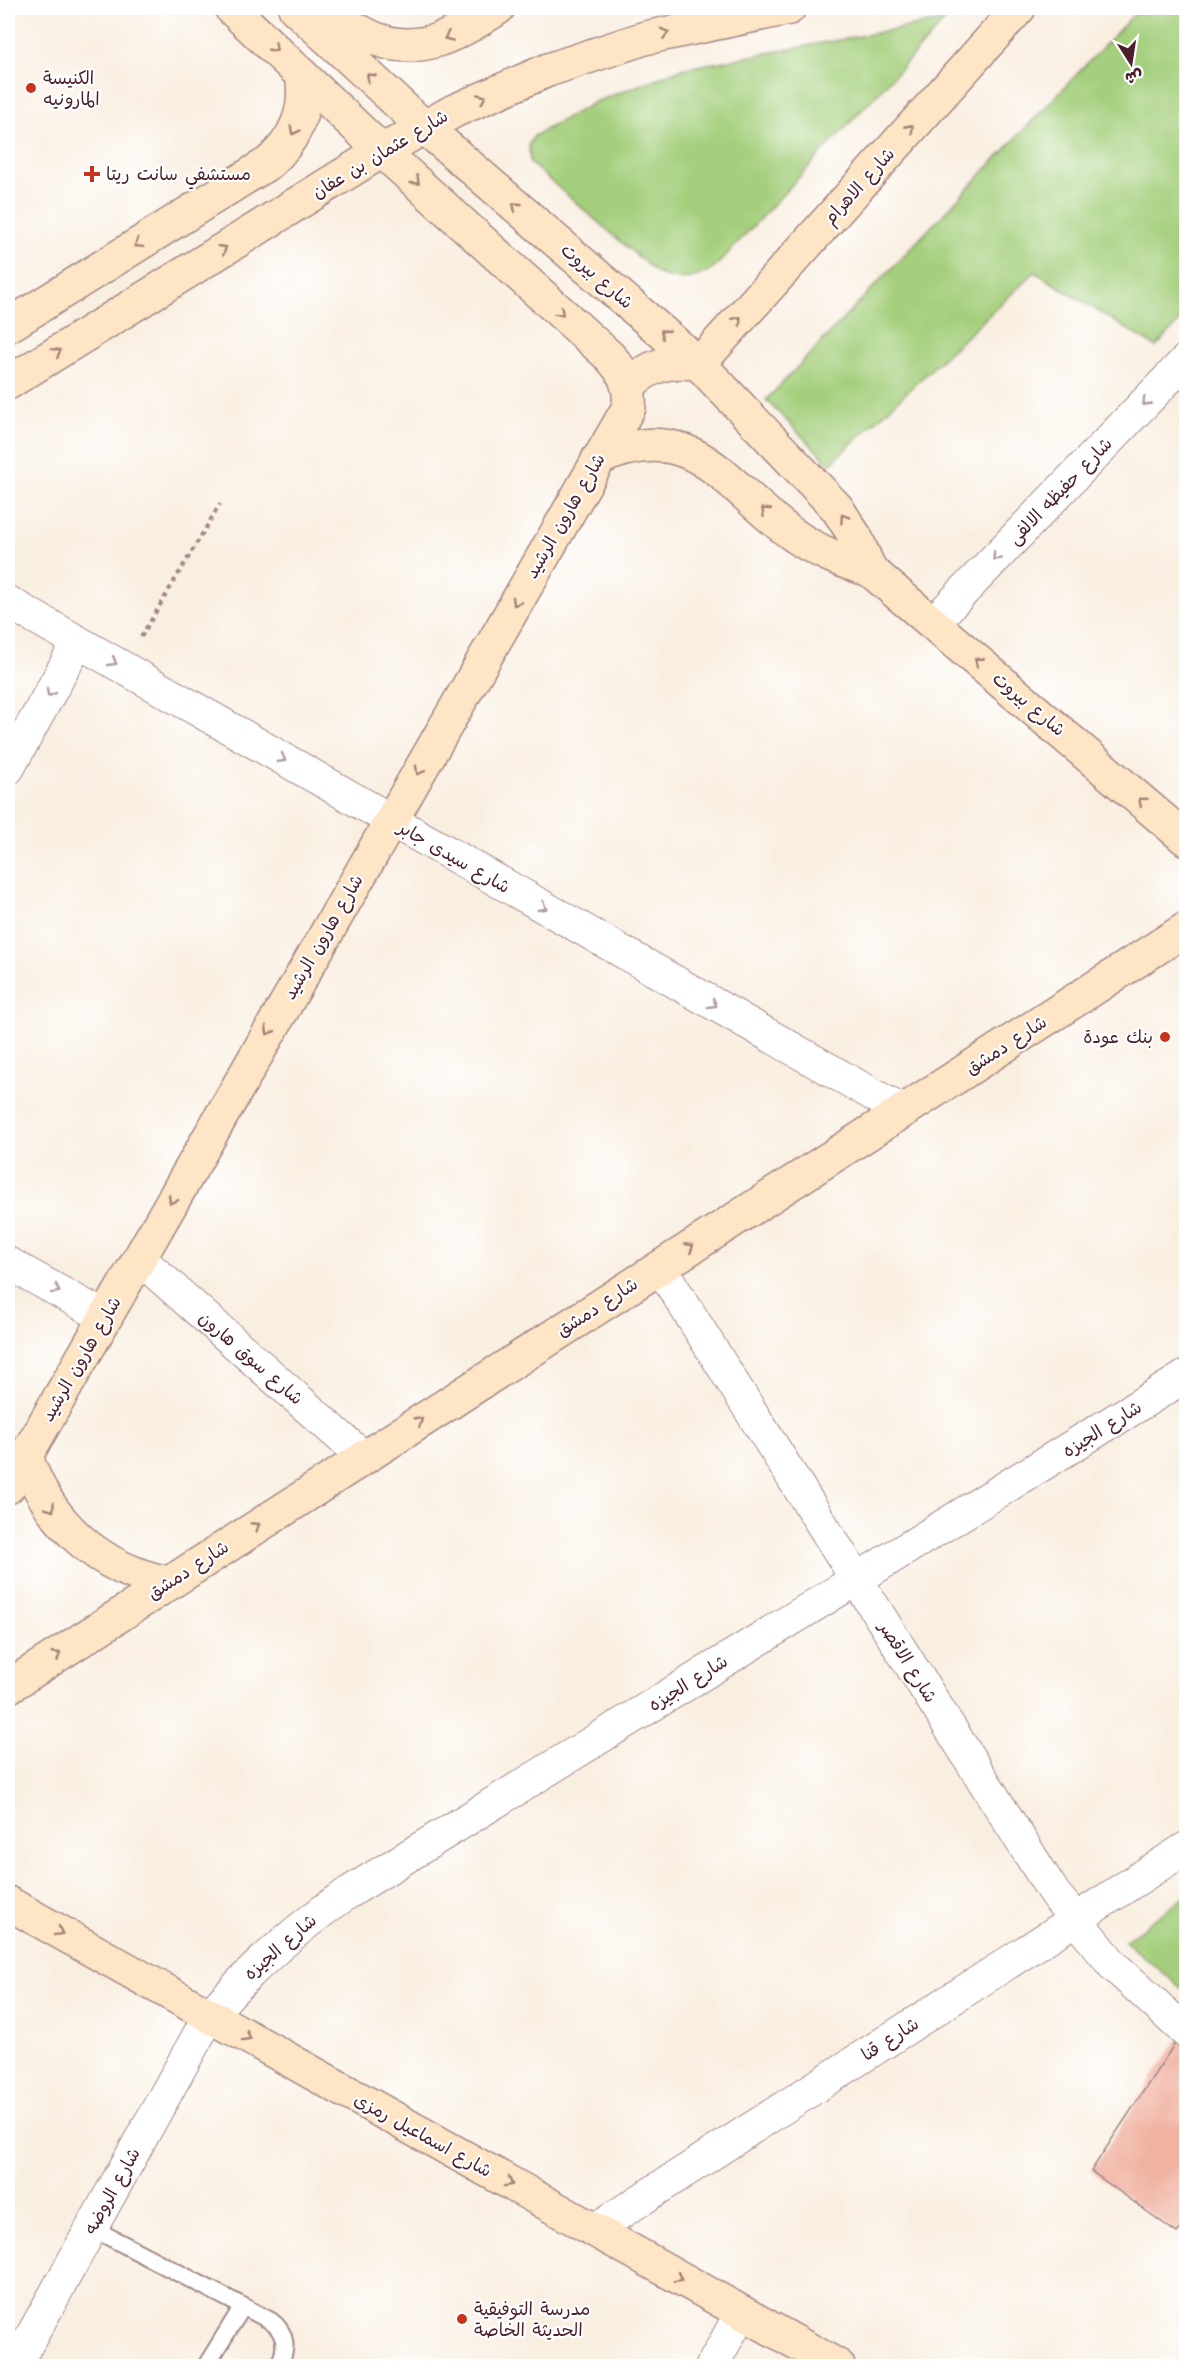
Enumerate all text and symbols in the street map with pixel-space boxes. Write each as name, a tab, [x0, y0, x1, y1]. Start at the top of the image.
one-way arrow	[660, 28, 670, 41]
one-way arrow	[443, 30, 454, 42]
north arrow	[1101, 33, 1161, 93]
one-way arrow	[267, 41, 277, 52]
text: ش	[1123, 62, 1145, 90]
place label: الكنيسة المارونيه	[43, 65, 100, 115]
one-way arrow	[367, 73, 377, 84]
marker: الكنيسة المارونيه	[24, 81, 38, 95]
one-way arrow	[475, 93, 486, 105]
street label: شارع عثمان بن عفان	[307, 103, 455, 208]
one-way arrow	[903, 124, 914, 135]
one-way arrow	[290, 125, 301, 136]
street label: شارع الاهرام	[817, 142, 903, 232]
place label: مستشفي سانت ريتا	[106, 161, 251, 190]
marker: مستشفي سانت ريتا	[83, 165, 101, 183]
one-way arrow	[409, 174, 419, 185]
one-way arrow	[512, 202, 523, 213]
one-way arrow	[134, 237, 144, 249]
street label: شارع بيروت	[553, 237, 639, 317]
one-way arrow	[217, 245, 227, 257]
one-way arrow	[554, 305, 564, 316]
one-way arrow	[731, 316, 742, 327]
one-way arrow	[660, 330, 671, 341]
one-way arrow	[51, 348, 61, 360]
one-way arrow	[1142, 395, 1153, 406]
street label: شارع حفيظه الالفى	[1002, 431, 1120, 553]
street label: شارع هارون الرشيد	[518, 448, 614, 585]
one-way arrow	[761, 507, 772, 518]
one-way arrow	[839, 514, 851, 524]
one-way arrow	[992, 551, 1003, 561]
one-way arrow	[511, 596, 523, 606]
one-way arrow	[107, 655, 117, 666]
one-way arrow	[974, 657, 985, 668]
street label: شارع بيروت	[985, 666, 1071, 745]
one-way arrow	[45, 687, 57, 697]
one-way arrow	[276, 751, 287, 763]
one-way arrow	[414, 765, 426, 775]
one-way arrow	[1138, 797, 1149, 808]
street label: شارع سيدى جابر	[390, 813, 515, 902]
street label: شارع هارون الرشيد	[276, 869, 372, 1006]
one-way arrow	[537, 900, 547, 911]
one-way arrow	[706, 996, 717, 1008]
street label: شارع دمشق	[960, 1009, 1054, 1084]
place label: بنك عودة	[1083, 1024, 1153, 1053]
one-way arrow	[265, 1025, 276, 1035]
marker: بنك عودة	[1158, 1030, 1172, 1044]
one-way arrow	[168, 1194, 179, 1204]
one-way arrow	[683, 1244, 694, 1255]
street label: شارع دمشق	[551, 1271, 645, 1346]
one-way arrow	[50, 1283, 61, 1294]
street label: شارع هارون الرشيد	[34, 1291, 130, 1428]
street label: شارع سوق هارون	[191, 1305, 309, 1413]
street label: شارع الجيزه	[1057, 1394, 1148, 1466]
one-way arrow	[413, 1417, 424, 1428]
one-way arrow	[44, 1502, 55, 1513]
one-way arrow	[249, 1523, 260, 1534]
street label: شارع دمشق	[142, 1534, 236, 1609]
street label: شارع الاقصر	[869, 1614, 943, 1709]
street label: شارع الجيزه	[643, 1648, 734, 1720]
one-way arrow	[50, 1651, 61, 1662]
street label: شارع الجيزه	[238, 1908, 324, 1988]
one-way arrow	[52, 1925, 63, 1936]
street label: شارع قنا	[856, 2011, 926, 2070]
one-way arrow	[241, 2030, 251, 2041]
street label: شارع اسماعيل رمزى	[348, 2086, 497, 2186]
street label: شارع الروضه	[77, 2143, 149, 2240]
one-way arrow	[503, 2176, 513, 2187]
one-way arrow	[673, 2271, 684, 2282]
place label: مدرسة التوفيقية الحديثة الخاصة	[474, 2296, 590, 2346]
marker: مدرسة التوفيقية الحديثة الخاصة	[455, 2312, 469, 2326]

